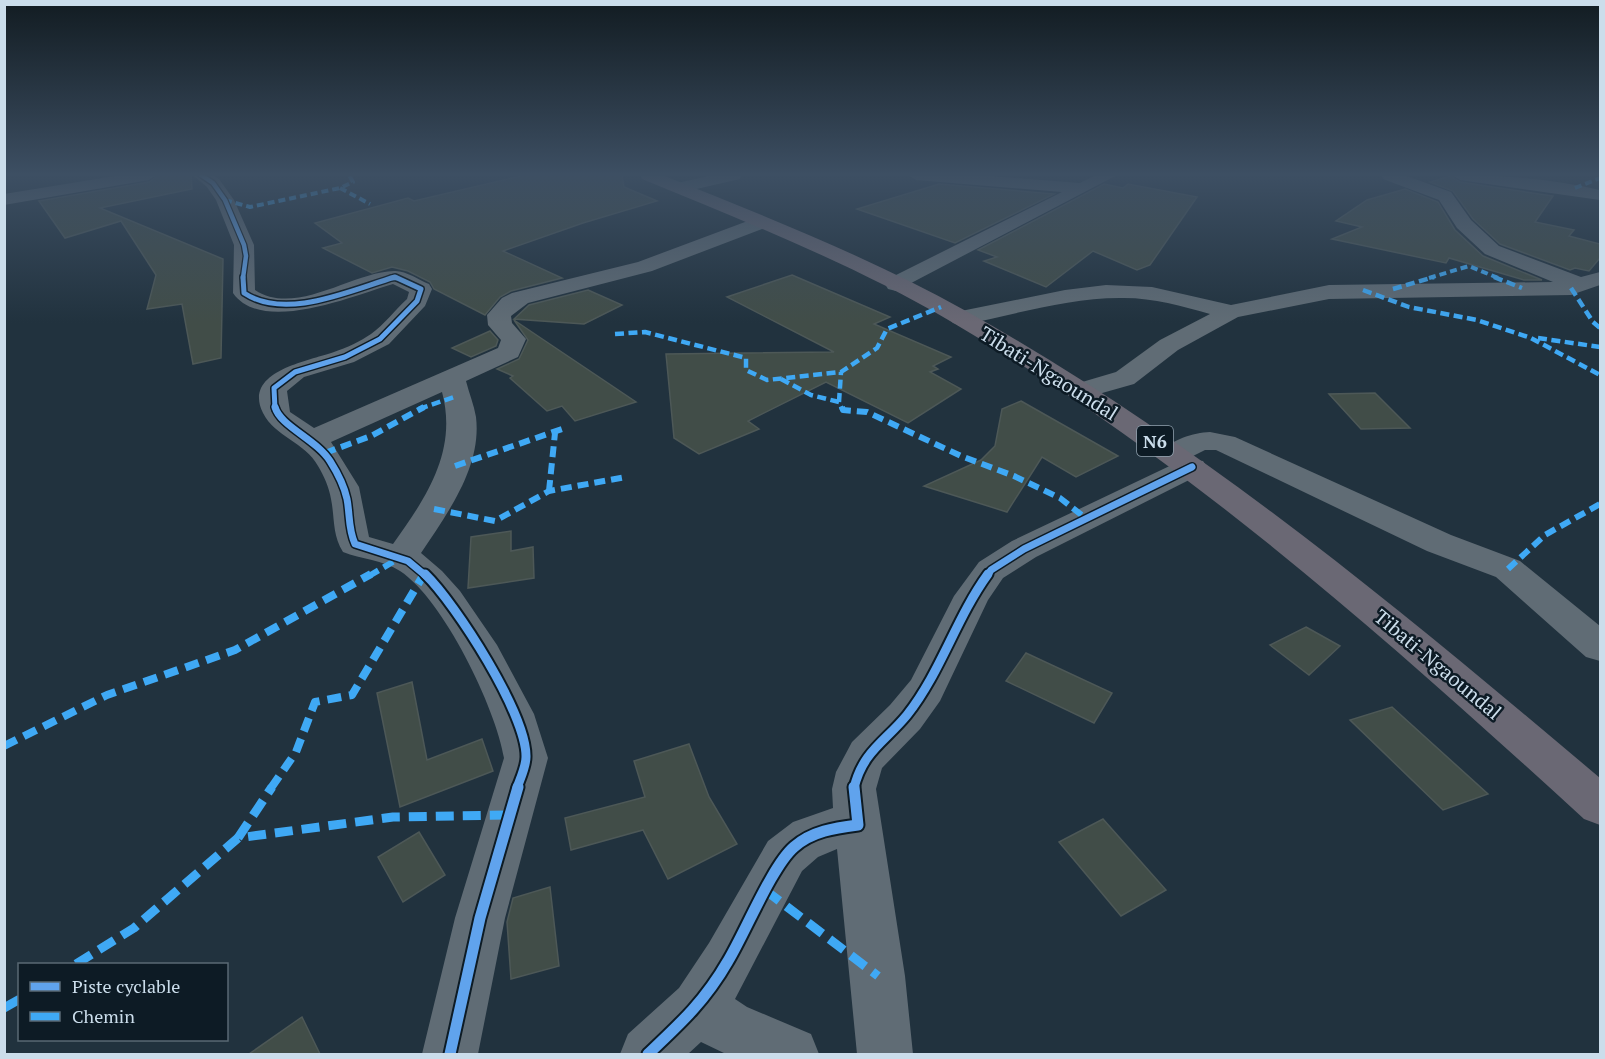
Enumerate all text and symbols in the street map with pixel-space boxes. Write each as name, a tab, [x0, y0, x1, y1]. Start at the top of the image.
street label: Tibati-Ngaoundal	[975, 320, 1123, 426]
road number: N6	[1137, 426, 1173, 456]
street label: Tibati-Ngaoundal	[1369, 603, 1507, 725]
legend	[18, 963, 228, 1041]
text: Piste cyclable	[72, 974, 180, 998]
text: Chemin	[72, 1004, 135, 1028]

